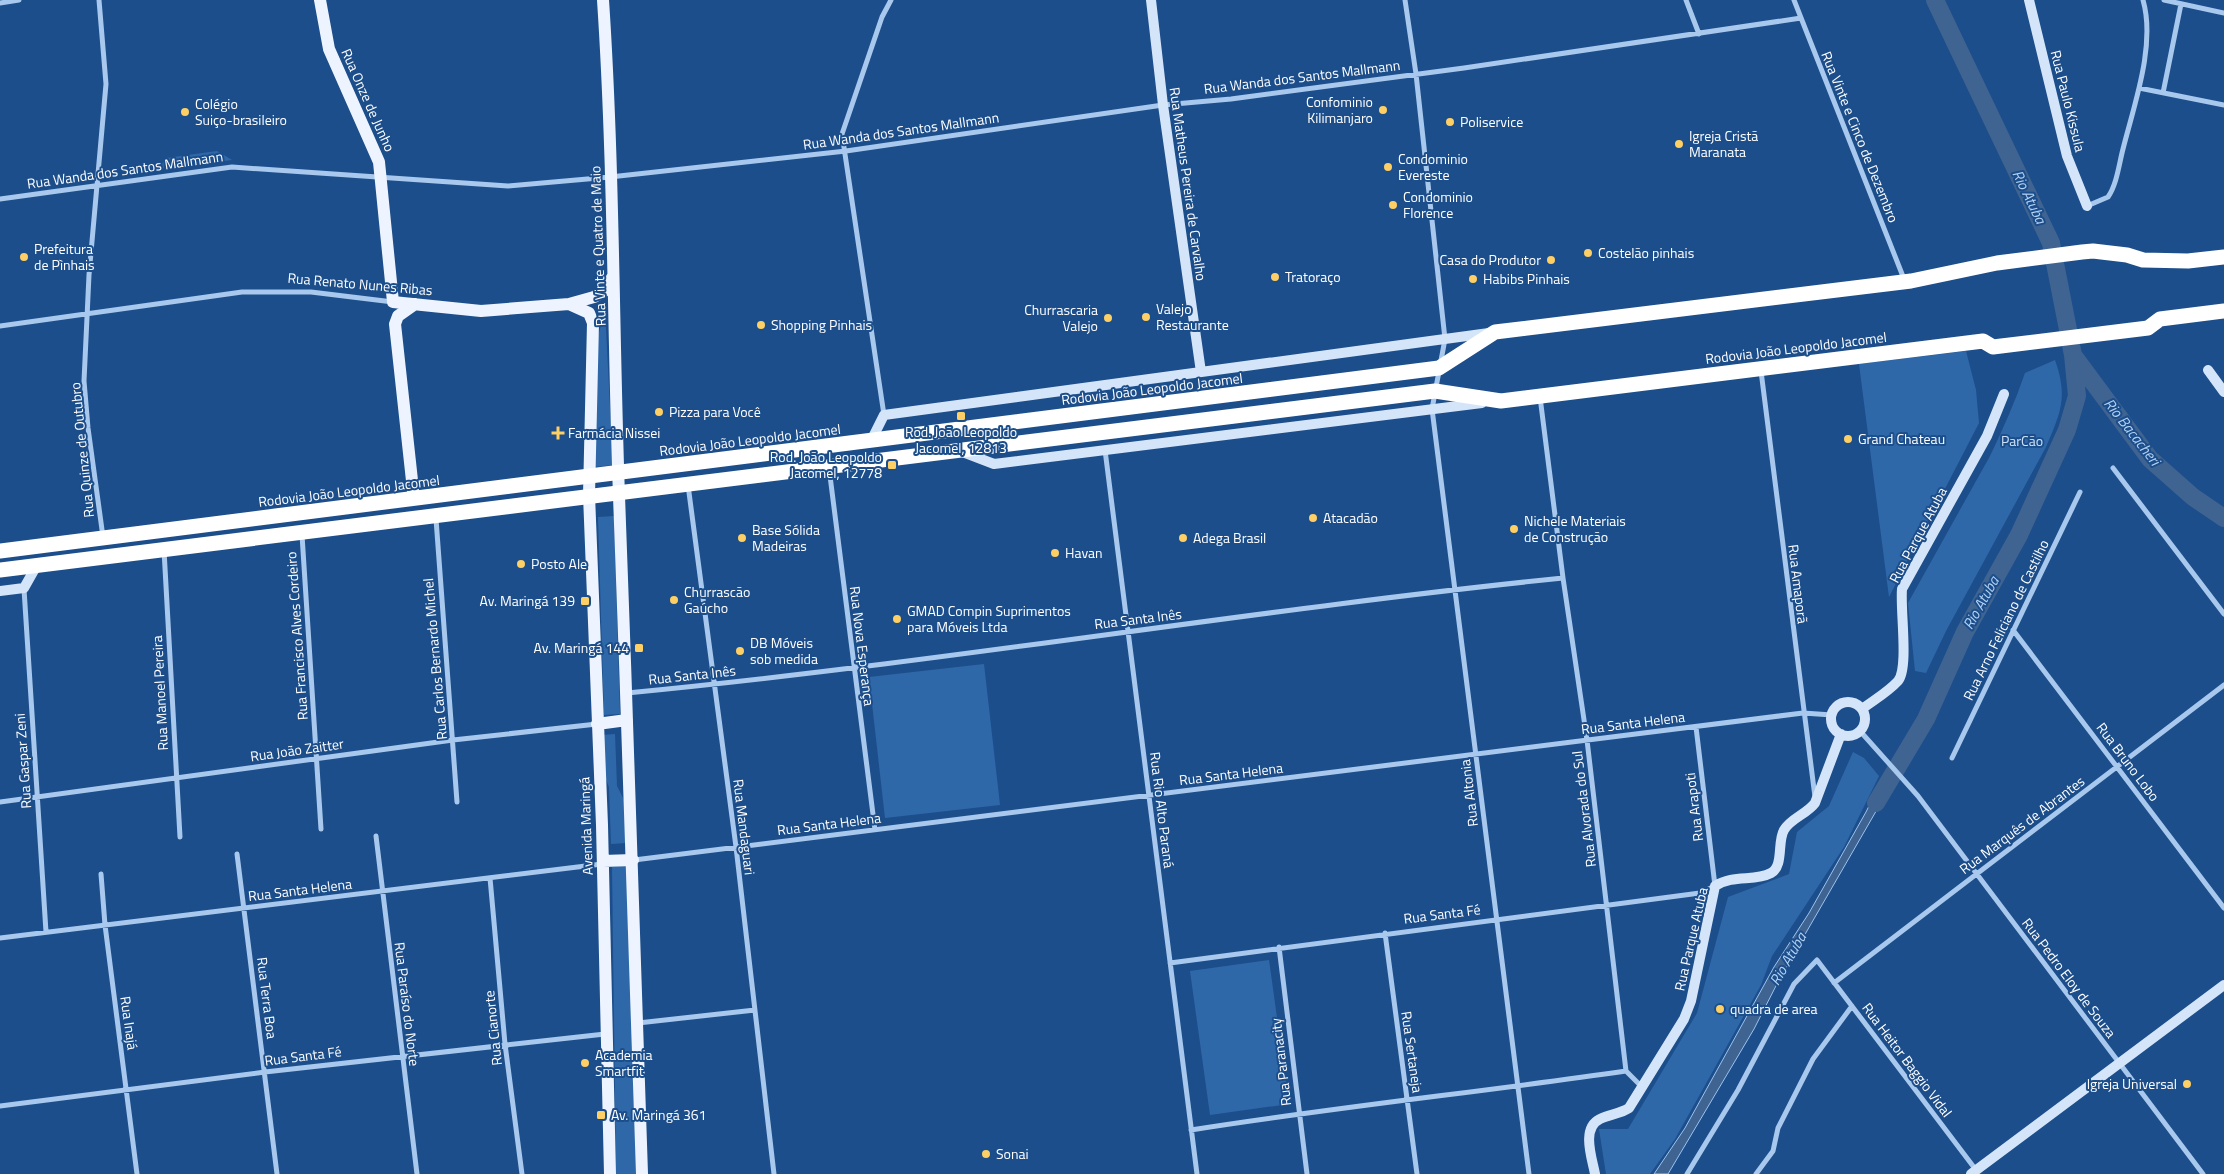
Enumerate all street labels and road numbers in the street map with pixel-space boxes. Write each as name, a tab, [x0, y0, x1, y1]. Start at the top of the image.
street label: Rua Onze de Junho	[336, 45, 401, 155]
street label: Rua Vinte e Cinco de Dezembro	[1816, 48, 1904, 226]
street label: Rua Paulo Kissula	[2046, 48, 2091, 154]
street label: Rua Wanda dos Santos Mallmann	[1203, 54, 1401, 99]
street label: Rua Matheus Pereira de Carvalho	[1165, 86, 1212, 282]
street label: Rua Wanda dos Santos Mallmann	[802, 106, 1000, 155]
street label: Rua Wanda dos Santos Mallmann	[26, 145, 224, 194]
street label: Rua Vinte e Quatro de Maio	[584, 165, 611, 327]
street label: Rua Renato Nunes Ribas	[287, 267, 433, 300]
street label: Rodovia João Leopoldo Jacomel	[1704, 326, 1888, 369]
street label: Rodovia João Leopoldo Jacomel	[1060, 367, 1244, 410]
street label: Rua Quinze de Outubro	[64, 381, 99, 519]
street label: Rodovia João Leopoldo Jacomel	[658, 418, 842, 461]
street label: Rodovia João Leopoldo Jacomel	[257, 469, 441, 512]
street label: Rua Parque Atuba	[1883, 483, 1952, 586]
street label: Rua Arno Feliciano de Castilho	[1957, 536, 2054, 704]
street label: Rua Amaporã	[1783, 543, 1814, 625]
street label: Rua Francisco Alves Cordeiro	[280, 551, 313, 721]
street label: Rua Carlos Bernardo Michel	[417, 577, 452, 741]
street label: Rua Nova Esperança	[845, 585, 880, 707]
street label: Rua Santa Inês	[1093, 603, 1183, 634]
street label: Rua Manoel Pereira	[146, 635, 173, 751]
street label: Rua Santa Inês	[647, 659, 737, 690]
street label: Rua Santa Helena	[1580, 706, 1686, 739]
street label: Rua Gaspar Zeni	[9, 713, 36, 809]
street label: Rua Bruno Lobo	[2092, 718, 2165, 805]
street label: Rua João Zaitter	[249, 733, 345, 766]
street label: Rua Alvorada do Sul	[1566, 750, 1601, 868]
street label: Rua Rio Alto Paraná	[1145, 751, 1180, 869]
street label: Rua Santa Helena	[1178, 757, 1284, 790]
street label: Rua Altonia	[1454, 758, 1483, 828]
street label: Rua Marquês de Abrantes	[1955, 770, 2089, 879]
street label: Rua Arapoti	[1679, 772, 1708, 843]
street label: Avenida Maringá	[573, 777, 598, 875]
street label: Rua Mandaguari	[728, 778, 761, 876]
street label: Rua Santa Helena	[776, 807, 882, 840]
street label: Rua Santa Helena	[247, 873, 353, 906]
street label: Rua Parque Atuba	[1668, 885, 1713, 993]
street label: Rua Santa Fé	[1402, 898, 1482, 929]
street label: Rua Pedro Eloy de Souza	[2017, 913, 2122, 1042]
street label: Rua Paraíso do Norte	[389, 941, 426, 1067]
street label: Rua Terra Boa	[252, 956, 283, 1040]
street label: Rua Cianorte	[478, 989, 507, 1067]
street label: Rua Inajá	[115, 995, 144, 1051]
street label: Rua Heitor Baggio Vidal	[1857, 998, 1957, 1121]
street label: Rua Sertaneja	[1396, 1010, 1429, 1094]
street label: Rua Paranacity	[1265, 1017, 1296, 1107]
street label: Rua Santa Fé	[263, 1040, 343, 1071]

